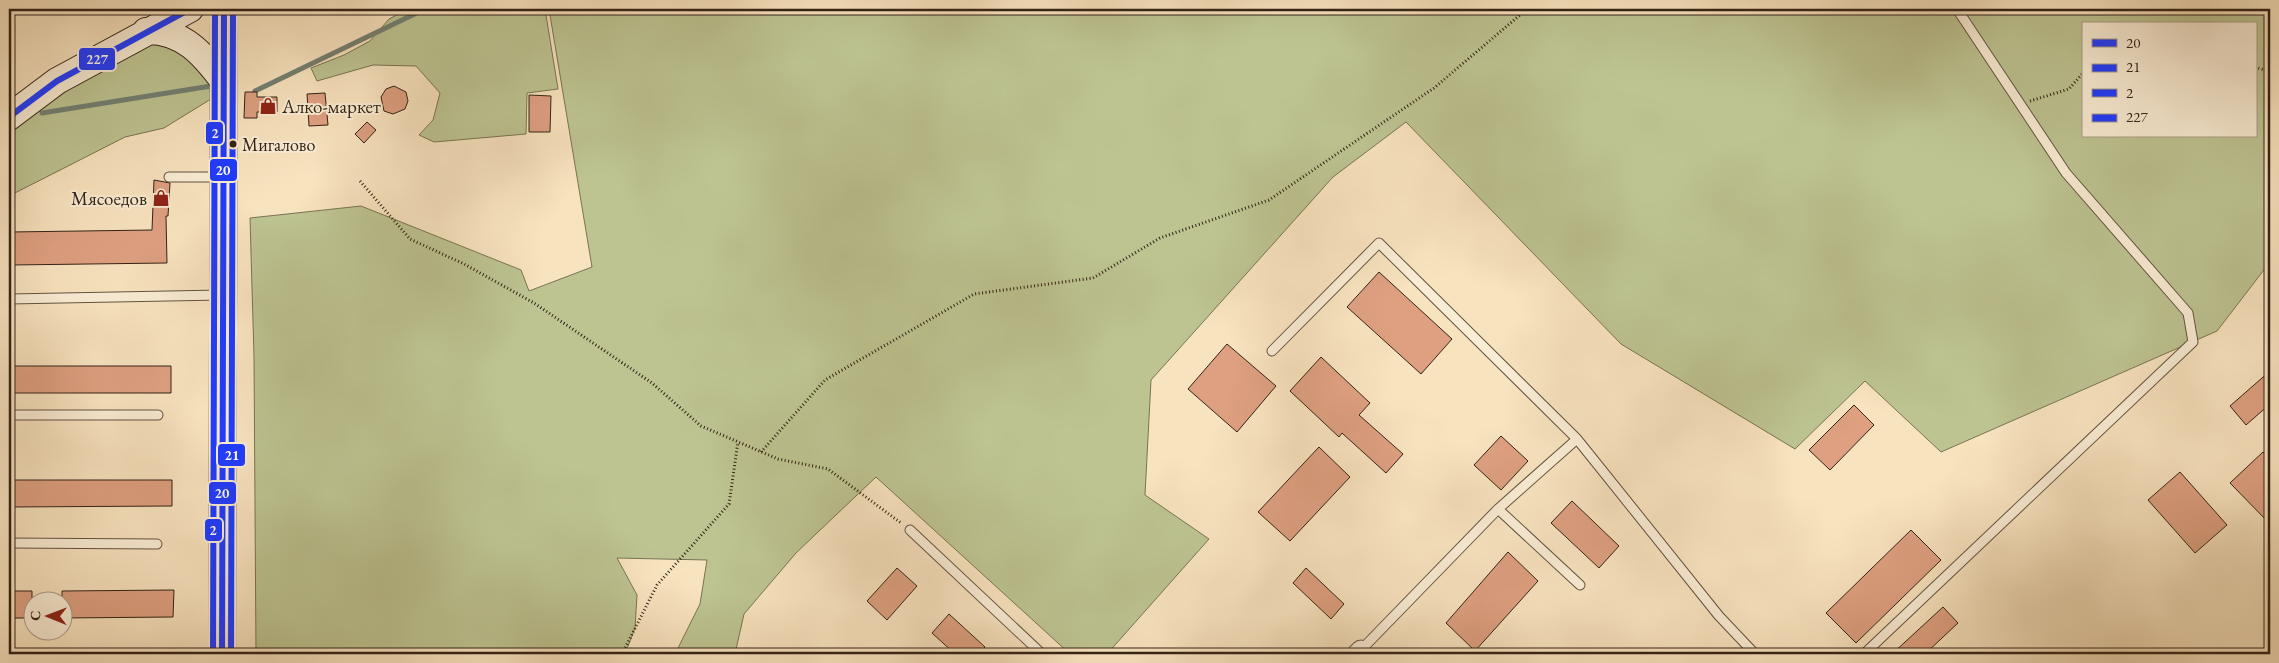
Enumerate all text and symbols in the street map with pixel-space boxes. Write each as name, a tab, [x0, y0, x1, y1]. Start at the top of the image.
legend	[2082, 22, 2256, 138]
text: 20	[2126, 33, 2140, 52]
line badge: 227	[78, 47, 116, 71]
text: 227	[86, 50, 109, 68]
text: 21	[2126, 57, 2140, 76]
text: 2	[2126, 83, 2134, 102]
place label: Алко-маркет	[281, 94, 381, 119]
shop icon: Алко-маркет	[258, 96, 278, 116]
text: 227	[2126, 107, 2148, 126]
line badge: 2	[205, 121, 224, 145]
text: 2	[211, 124, 219, 142]
place label: Мигалово	[242, 133, 315, 156]
marker: Мигалово	[228, 139, 238, 149]
line badge: 20	[209, 158, 238, 182]
text: 20	[216, 161, 231, 179]
place label: Мясоедов	[71, 186, 147, 211]
shop icon: Мясоедов	[151, 188, 171, 208]
line badge: 21	[217, 443, 246, 467]
text: 21	[225, 446, 239, 464]
line badge: 20	[208, 481, 237, 505]
text: 20	[215, 484, 230, 502]
line badge: 2	[204, 518, 223, 542]
text: 2	[209, 521, 217, 539]
north arrow	[22, 590, 72, 640]
text: С	[26, 611, 44, 621]

